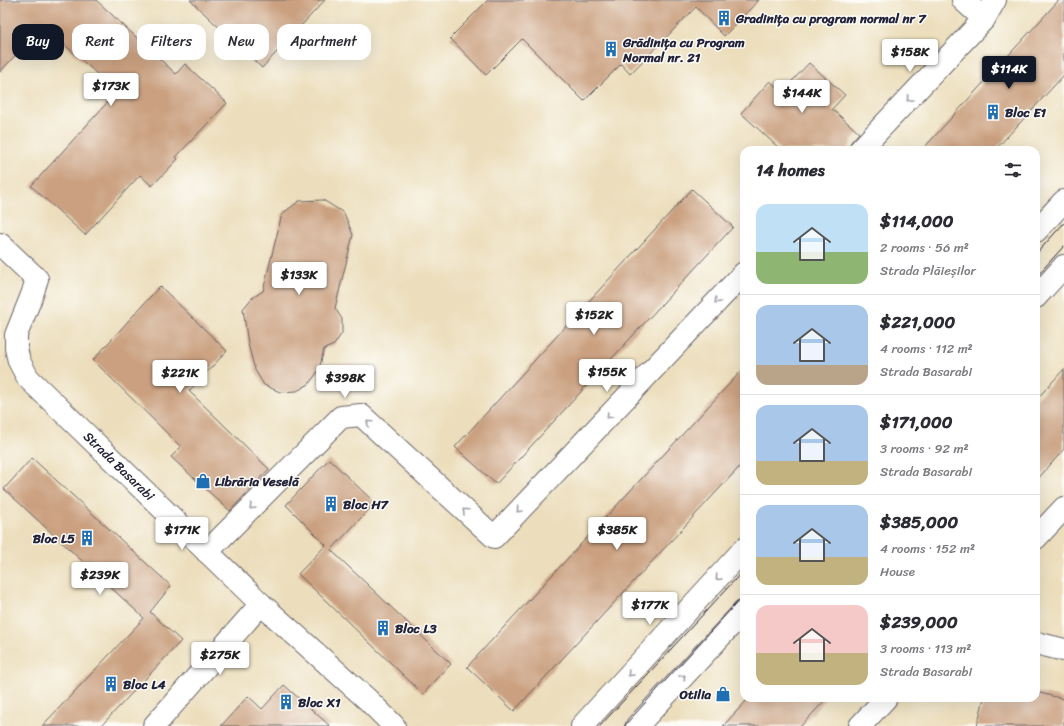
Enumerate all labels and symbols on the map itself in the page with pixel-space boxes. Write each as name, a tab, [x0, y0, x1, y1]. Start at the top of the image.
place label: Gradinița cu program normal nr 7	[735, 7, 927, 30]
building icon: Gradinița cu program normal nr 7	[715, 9, 733, 27]
place label: Grădinița cu Program Normal nr. 21	[622, 31, 745, 69]
pin: $158K	[882, 39, 938, 73]
building icon: Grădinița cu Program Normal nr. 21	[602, 40, 620, 58]
pin: $114K	[981, 56, 1037, 90]
pin: $173K	[83, 73, 139, 107]
pin: $144K	[774, 80, 830, 114]
one-way arrow	[906, 94, 914, 102]
place label: Bloc E1	[1005, 101, 1047, 124]
building icon: Bloc E1	[984, 103, 1002, 121]
pin: $133K	[271, 262, 327, 296]
one-way arrow	[714, 296, 722, 304]
pin: $152K	[566, 302, 622, 336]
pin: $155K	[579, 359, 635, 393]
pin: $221K	[152, 360, 208, 394]
pin: $398K	[317, 365, 373, 399]
one-way arrow	[606, 411, 613, 419]
one-way arrow	[367, 421, 374, 428]
street label: Strada Basarabi	[78, 426, 160, 507]
place label: Librăria Veselă	[215, 470, 300, 493]
shop icon: Librăria Veselă	[194, 472, 212, 490]
place label: Bloc H7	[343, 493, 390, 516]
building icon: Bloc H7	[322, 495, 340, 513]
one-way arrow	[249, 502, 257, 510]
one-way arrow	[516, 505, 524, 513]
one-way arrow	[462, 508, 470, 516]
pin: $171K	[154, 517, 210, 551]
pin: $385K	[589, 517, 645, 551]
place label: Bloc L5	[33, 527, 75, 550]
building icon: Bloc L5	[78, 529, 96, 547]
pin: $239K	[72, 562, 128, 596]
one-way arrow	[715, 573, 722, 581]
pin: $177K	[622, 592, 678, 626]
place label: Bloc L3	[395, 617, 437, 640]
building icon: Bloc L3	[374, 619, 392, 637]
pin: $275K	[192, 642, 248, 676]
one-way arrow	[627, 669, 634, 677]
place label: Bloc L4	[123, 673, 166, 696]
one-way arrow	[678, 674, 685, 682]
building icon: Bloc L4	[102, 675, 120, 693]
place label: Otilia	[678, 683, 711, 706]
shop icon: Otilia	[714, 685, 732, 703]
place label: Bloc X1	[298, 691, 341, 714]
building icon: Bloc X1	[277, 693, 295, 711]

